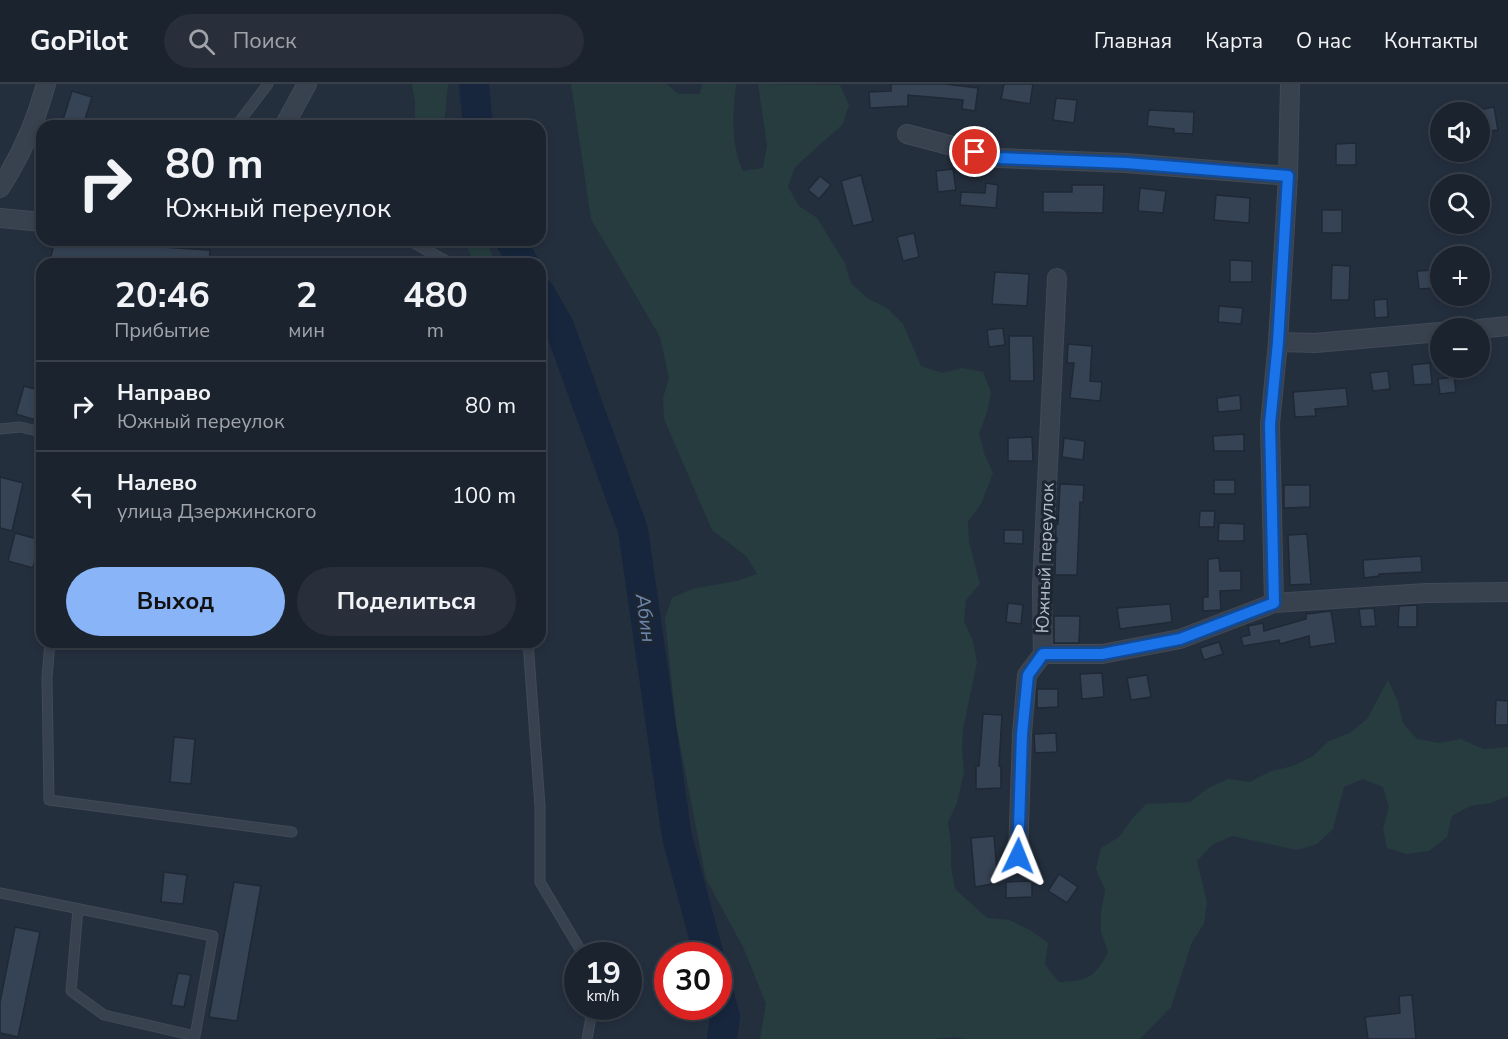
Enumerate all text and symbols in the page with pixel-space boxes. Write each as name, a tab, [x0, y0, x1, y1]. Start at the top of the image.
search box	[164, 14, 584, 68]
text: GoPilot	[30, 22, 128, 60]
icon: search	[185, 25, 218, 58]
text: Поиск	[233, 26, 297, 56]
text: Главная	[1094, 27, 1172, 55]
text: Карта	[1205, 27, 1263, 55]
text: О нас	[1296, 27, 1351, 55]
text: Контакты	[1384, 27, 1478, 55]
map controls	[1430, 102, 1490, 378]
button: sound	[1430, 102, 1490, 162]
pin	[949, 126, 1000, 177]
icon: arrive	[958, 135, 991, 168]
text: 80 m	[165, 136, 264, 193]
icon: right	[66, 144, 144, 222]
button: search	[1430, 174, 1490, 234]
text: Южный переулок	[165, 190, 391, 227]
button: +	[1430, 246, 1490, 306]
text: 20:46	[114, 271, 210, 320]
text: 2	[296, 271, 317, 320]
text: 480	[403, 271, 468, 320]
text: Прибытие	[114, 317, 210, 344]
text: мин	[288, 317, 325, 344]
text: m	[427, 317, 444, 344]
button: −	[1430, 318, 1490, 378]
text: Направо	[117, 378, 211, 408]
icon: right	[66, 390, 99, 423]
text: 80 m	[465, 391, 516, 421]
text: Южный переулок	[117, 408, 284, 435]
text: Налево	[117, 468, 197, 498]
icon: left	[66, 480, 99, 513]
text: 100 m	[452, 481, 516, 511]
street label: Южный переулок	[1030, 482, 1060, 634]
text: улица Дзержинского	[117, 498, 317, 525]
button: Выход	[66, 567, 285, 636]
button: Поделиться	[297, 567, 516, 636]
water label: Абин	[629, 591, 662, 644]
position arrow	[986, 824, 1050, 888]
speed limit sign: 30	[654, 942, 732, 1020]
text: 19	[585, 953, 621, 994]
text: km/h	[586, 986, 620, 1006]

